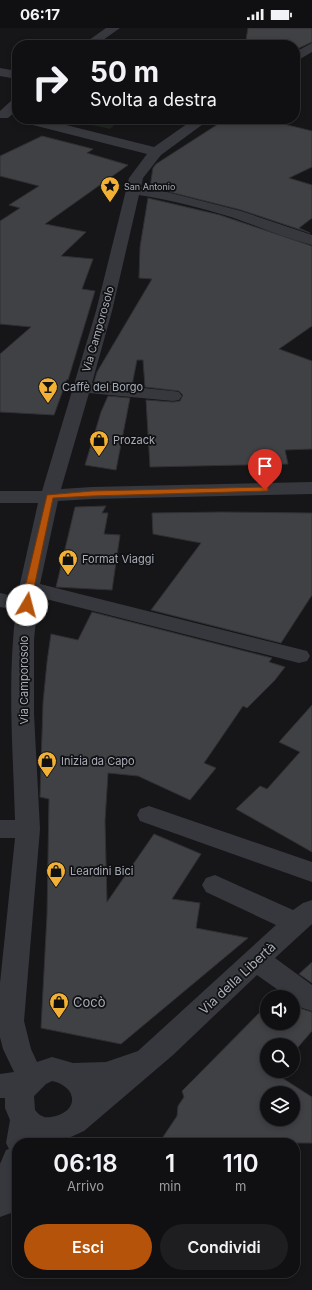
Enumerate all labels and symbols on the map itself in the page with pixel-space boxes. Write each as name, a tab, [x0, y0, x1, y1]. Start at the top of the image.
place icon: San Antonio	[99, 175, 121, 203]
place label: San Antonio	[124, 181, 175, 192]
street label: Via Camporosolo	[79, 284, 117, 374]
bar icon: Caffè del Borgo	[37, 376, 59, 404]
place label: Caffè del Borgo	[62, 380, 144, 394]
shop icon: Prozack	[88, 429, 110, 457]
place label: Prozack	[113, 433, 155, 447]
pin	[248, 449, 282, 490]
shop icon: Format Viaggi	[57, 548, 79, 576]
place label: Format Viaggi	[82, 552, 154, 566]
position arrow	[6, 584, 48, 626]
street label: Via Camporosolo	[17, 635, 31, 724]
shop icon: Inizia da Capo	[36, 750, 58, 778]
place label: Inizia da Capo	[61, 754, 135, 768]
shop icon: Leardini Bici	[45, 860, 67, 888]
place label: Leardini Bici	[70, 864, 133, 878]
street label: Via della Libertà	[195, 939, 279, 1017]
shop icon: Cocò	[48, 991, 70, 1019]
place label: Cocò	[73, 994, 106, 1010]

